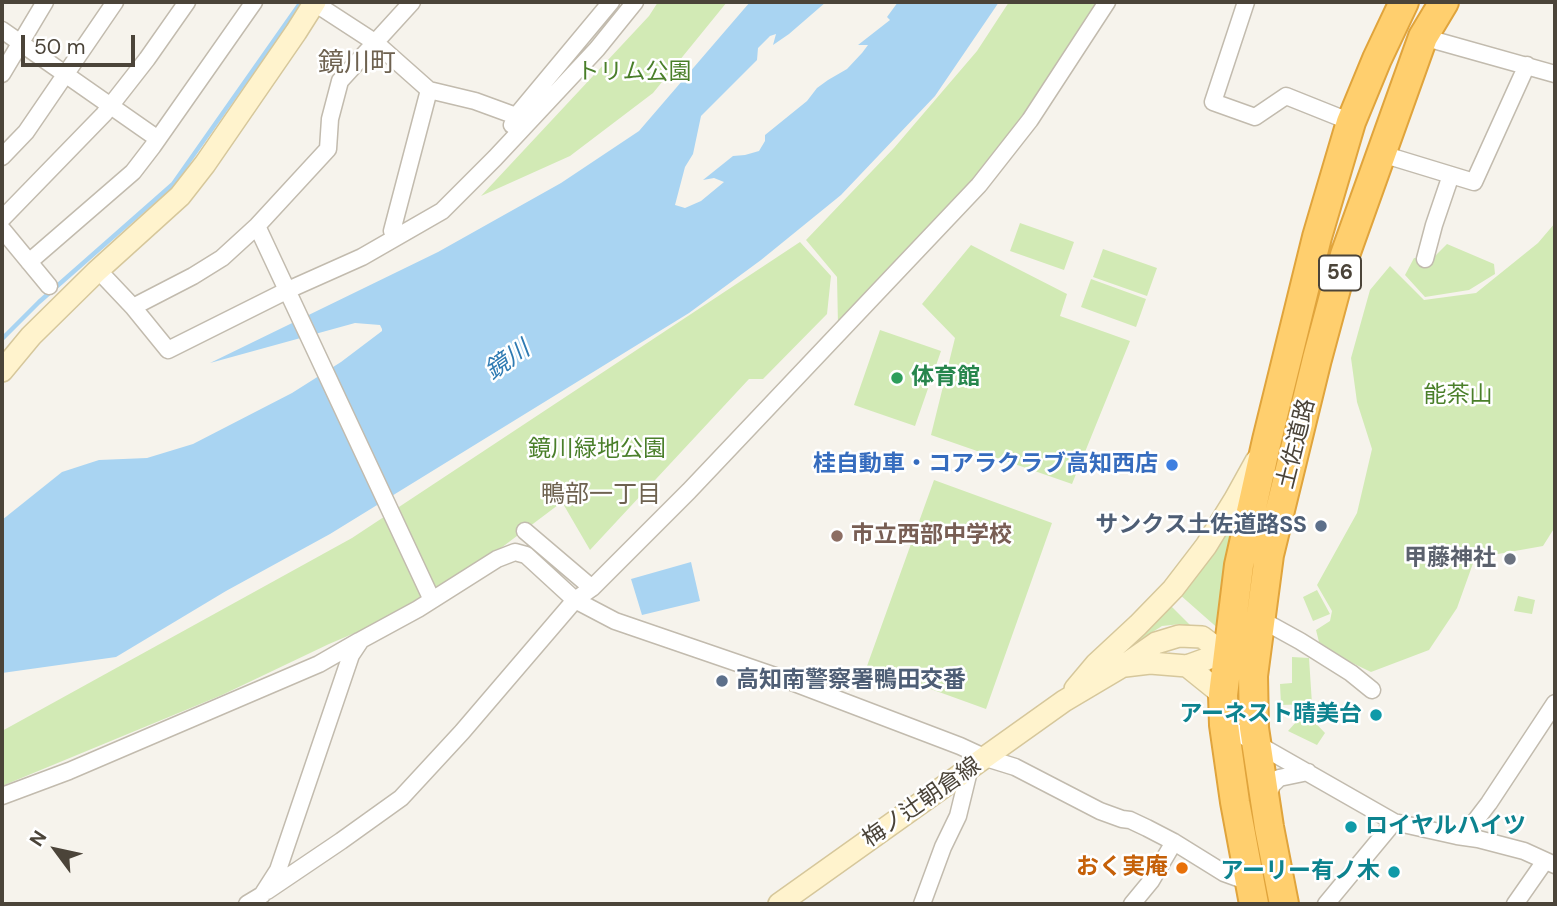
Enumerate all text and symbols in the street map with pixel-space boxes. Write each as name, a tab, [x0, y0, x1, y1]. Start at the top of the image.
scale bar	[24, 21, 138, 65]
text: 50 m	[34, 33, 85, 61]
district label: 鏡川町	[318, 48, 396, 80]
park label: トリム公園	[577, 59, 691, 87]
road number: 56	[1319, 256, 1361, 290]
water label: 鏡川	[480, 335, 536, 387]
place label: 体育館	[911, 364, 980, 392]
marker: 体育館	[889, 370, 905, 386]
park label: 能茶山	[1424, 382, 1492, 410]
street label: 土佐道路	[1272, 396, 1322, 492]
park label: 鏡川緑地公園	[528, 436, 666, 464]
place label: 桂自動車・コアラクラブ高知西店	[813, 451, 1158, 479]
marker: 桂自動車・コアラクラブ高知西店	[1164, 457, 1180, 473]
district label: 鴨部一丁目	[541, 482, 661, 510]
place label: サンクス土佐道路SS	[1095, 512, 1307, 540]
marker: サンクス土佐道路SS	[1313, 518, 1329, 534]
place label: 市立西部中学校	[851, 522, 1012, 550]
marker: 市立西部中学校	[829, 528, 845, 544]
place label: 甲藤神社	[1404, 545, 1496, 573]
marker: 甲藤神社	[1502, 551, 1518, 567]
place label: 高知南警察署鴨田交番	[736, 667, 966, 695]
marker: 高知南警察署鴨田交番	[714, 673, 730, 689]
place label: アーネスト晴美台	[1179, 701, 1362, 729]
marker: アーネスト晴美台	[1368, 707, 1384, 723]
street label: 梅ノ辻朝倉線	[858, 752, 986, 854]
place label: ロイヤルハイツ	[1365, 813, 1526, 841]
north arrow	[21, 815, 91, 885]
marker: ロイヤルハイツ	[1343, 819, 1359, 835]
text: N	[24, 826, 52, 851]
place label: おく実庵	[1076, 854, 1168, 882]
place label: アーリー有ノ木	[1220, 858, 1380, 886]
marker: おく実庵	[1174, 860, 1190, 876]
marker: アーリー有ノ木	[1386, 864, 1402, 880]

